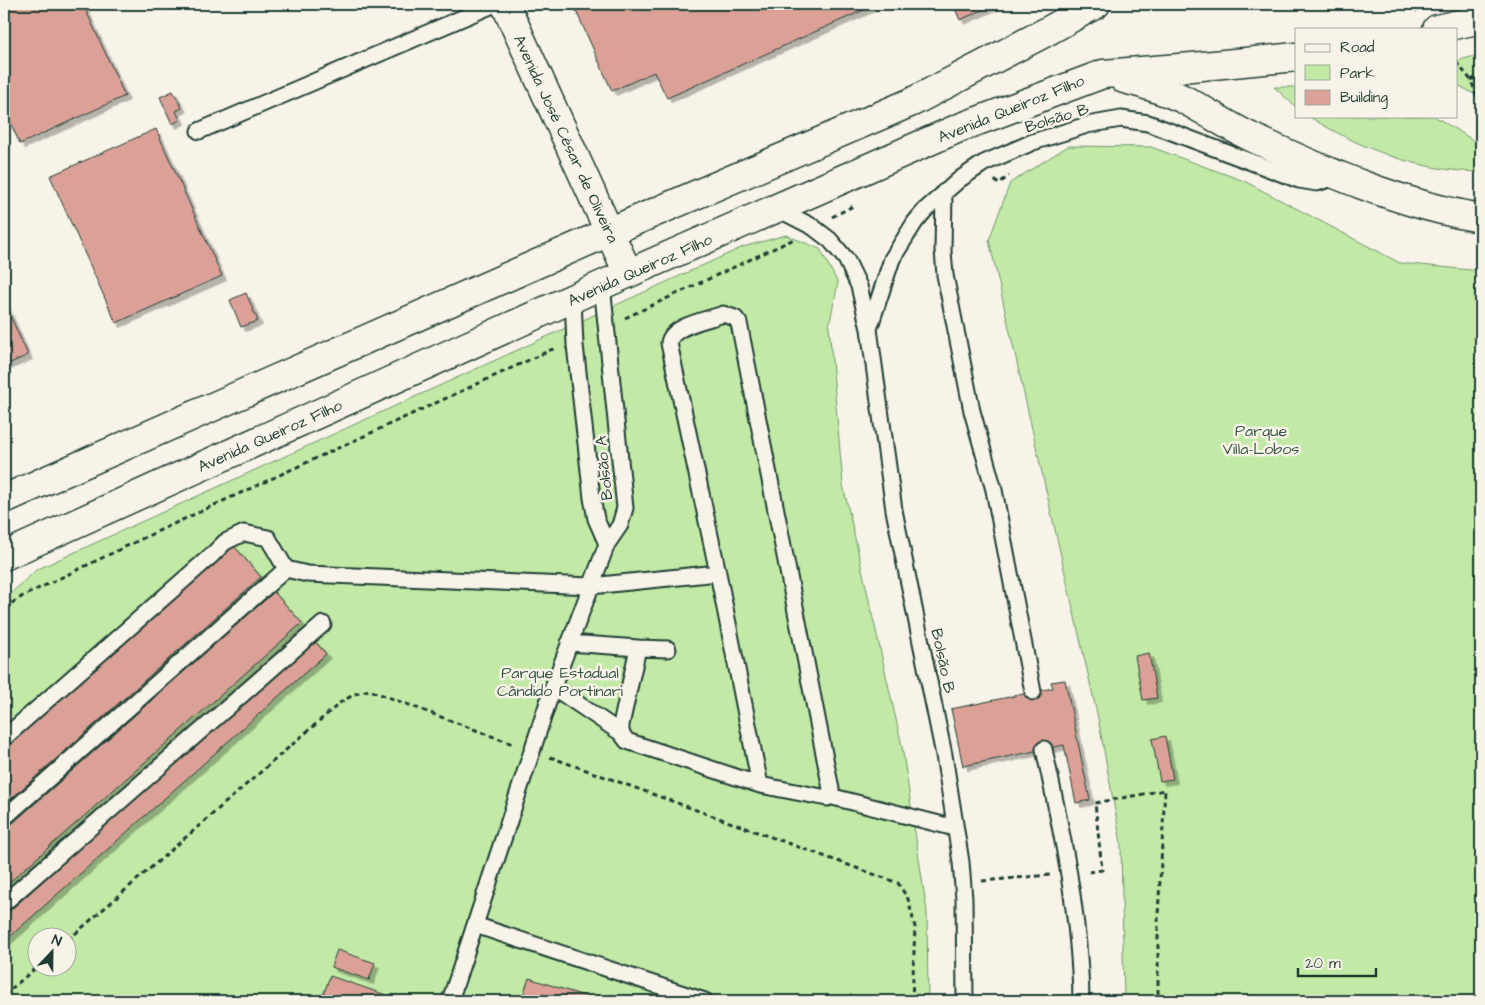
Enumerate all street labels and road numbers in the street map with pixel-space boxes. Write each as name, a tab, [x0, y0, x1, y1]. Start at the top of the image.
street label: Avenida José César de Oliveira	[508, 31, 624, 247]
street label: Avenida Queiroz Filho	[935, 70, 1087, 148]
street label: Bolsão B	[1022, 98, 1092, 138]
street label: Avenida Queiroz Filho	[564, 228, 716, 312]
street label: Avenida Queiroz Filho	[194, 394, 346, 478]
street label: Bolsão A	[590, 435, 618, 501]
street label: Bolsão B	[925, 627, 961, 696]

